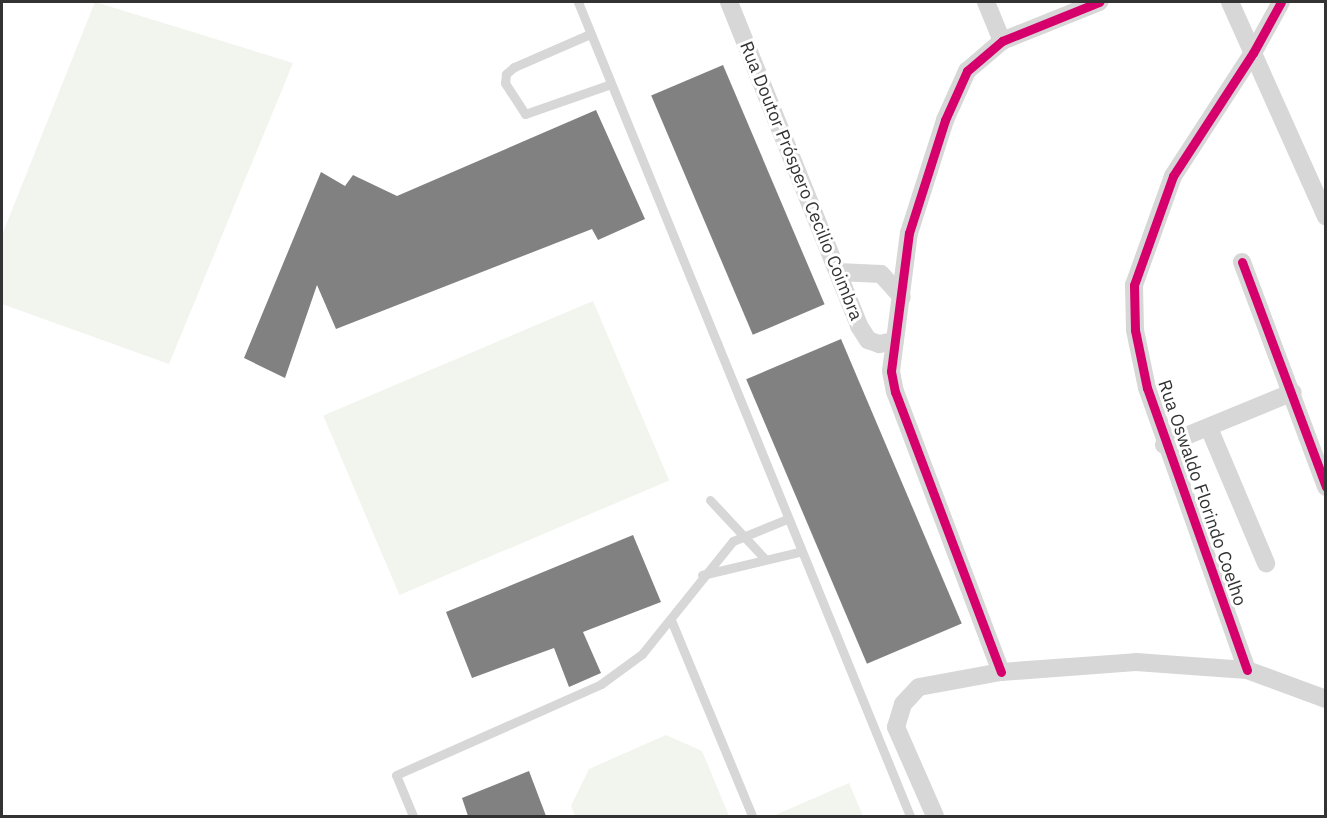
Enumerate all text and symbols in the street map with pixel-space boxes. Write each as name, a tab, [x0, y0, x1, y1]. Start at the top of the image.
street label: Rua Doutor Próspero Cecilio Coimbra	[735, 38, 867, 324]
street label: Rua Oswaldo Florindo Coelho	[1153, 377, 1251, 609]

